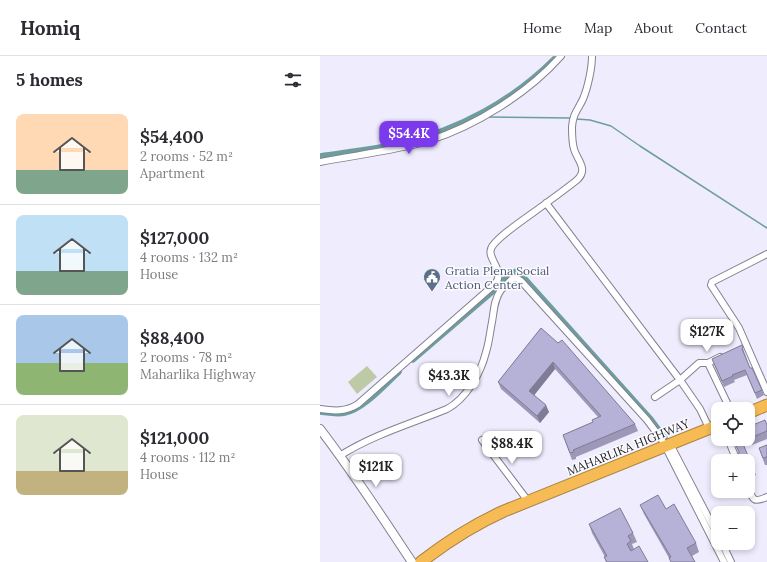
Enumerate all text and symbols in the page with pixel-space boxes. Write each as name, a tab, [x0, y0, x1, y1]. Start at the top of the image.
text: Homiq	[20, 16, 80, 40]
text: Home	[523, 19, 562, 37]
text: Map	[584, 19, 612, 37]
text: About	[634, 19, 673, 37]
text: Contact	[695, 19, 747, 37]
text: 5 homes	[16, 69, 83, 91]
icon: filters	[282, 69, 304, 91]
pin: $54.4K	[376, 121, 442, 155]
text: $54.4K	[388, 125, 430, 142]
text: $54,400	[140, 126, 204, 148]
icon: home	[48, 130, 96, 178]
text: 2 rooms · 52 m²	[140, 148, 233, 165]
text: Apartment	[140, 165, 205, 182]
text: $127,000	[140, 227, 209, 249]
icon: home	[48, 231, 96, 279]
text: 4 rooms · 132 m²	[140, 249, 238, 266]
place label: Gratia Plena Social Action Center	[444, 263, 549, 292]
text: House	[140, 266, 178, 283]
public building icon: Gratia Plena Social Action Center	[422, 267, 442, 292]
pin: $127K	[679, 319, 735, 353]
text: $127K	[689, 323, 725, 340]
text: $88,400	[140, 327, 205, 349]
icon: home	[48, 331, 96, 379]
text: 2 rooms · 78 m²	[140, 349, 232, 366]
pin: $43.3K	[416, 363, 482, 397]
text: Maharlika Highway	[140, 366, 256, 383]
text: $43.3K	[428, 367, 470, 384]
map controls	[711, 402, 755, 550]
button: locate	[711, 402, 755, 446]
street label: MAHARLIKA HIGHWAY	[565, 415, 692, 478]
text: $121,000	[140, 427, 209, 449]
icon: home	[48, 431, 96, 479]
pin: $88.4K	[479, 431, 545, 465]
text: $88.4K	[491, 435, 533, 452]
text: 4 rooms · 112 m²	[140, 449, 235, 466]
pin: $121K	[348, 454, 404, 488]
button: +	[711, 454, 755, 498]
text: $121K	[359, 458, 393, 475]
text: House	[140, 466, 178, 483]
button: −	[711, 506, 755, 550]

